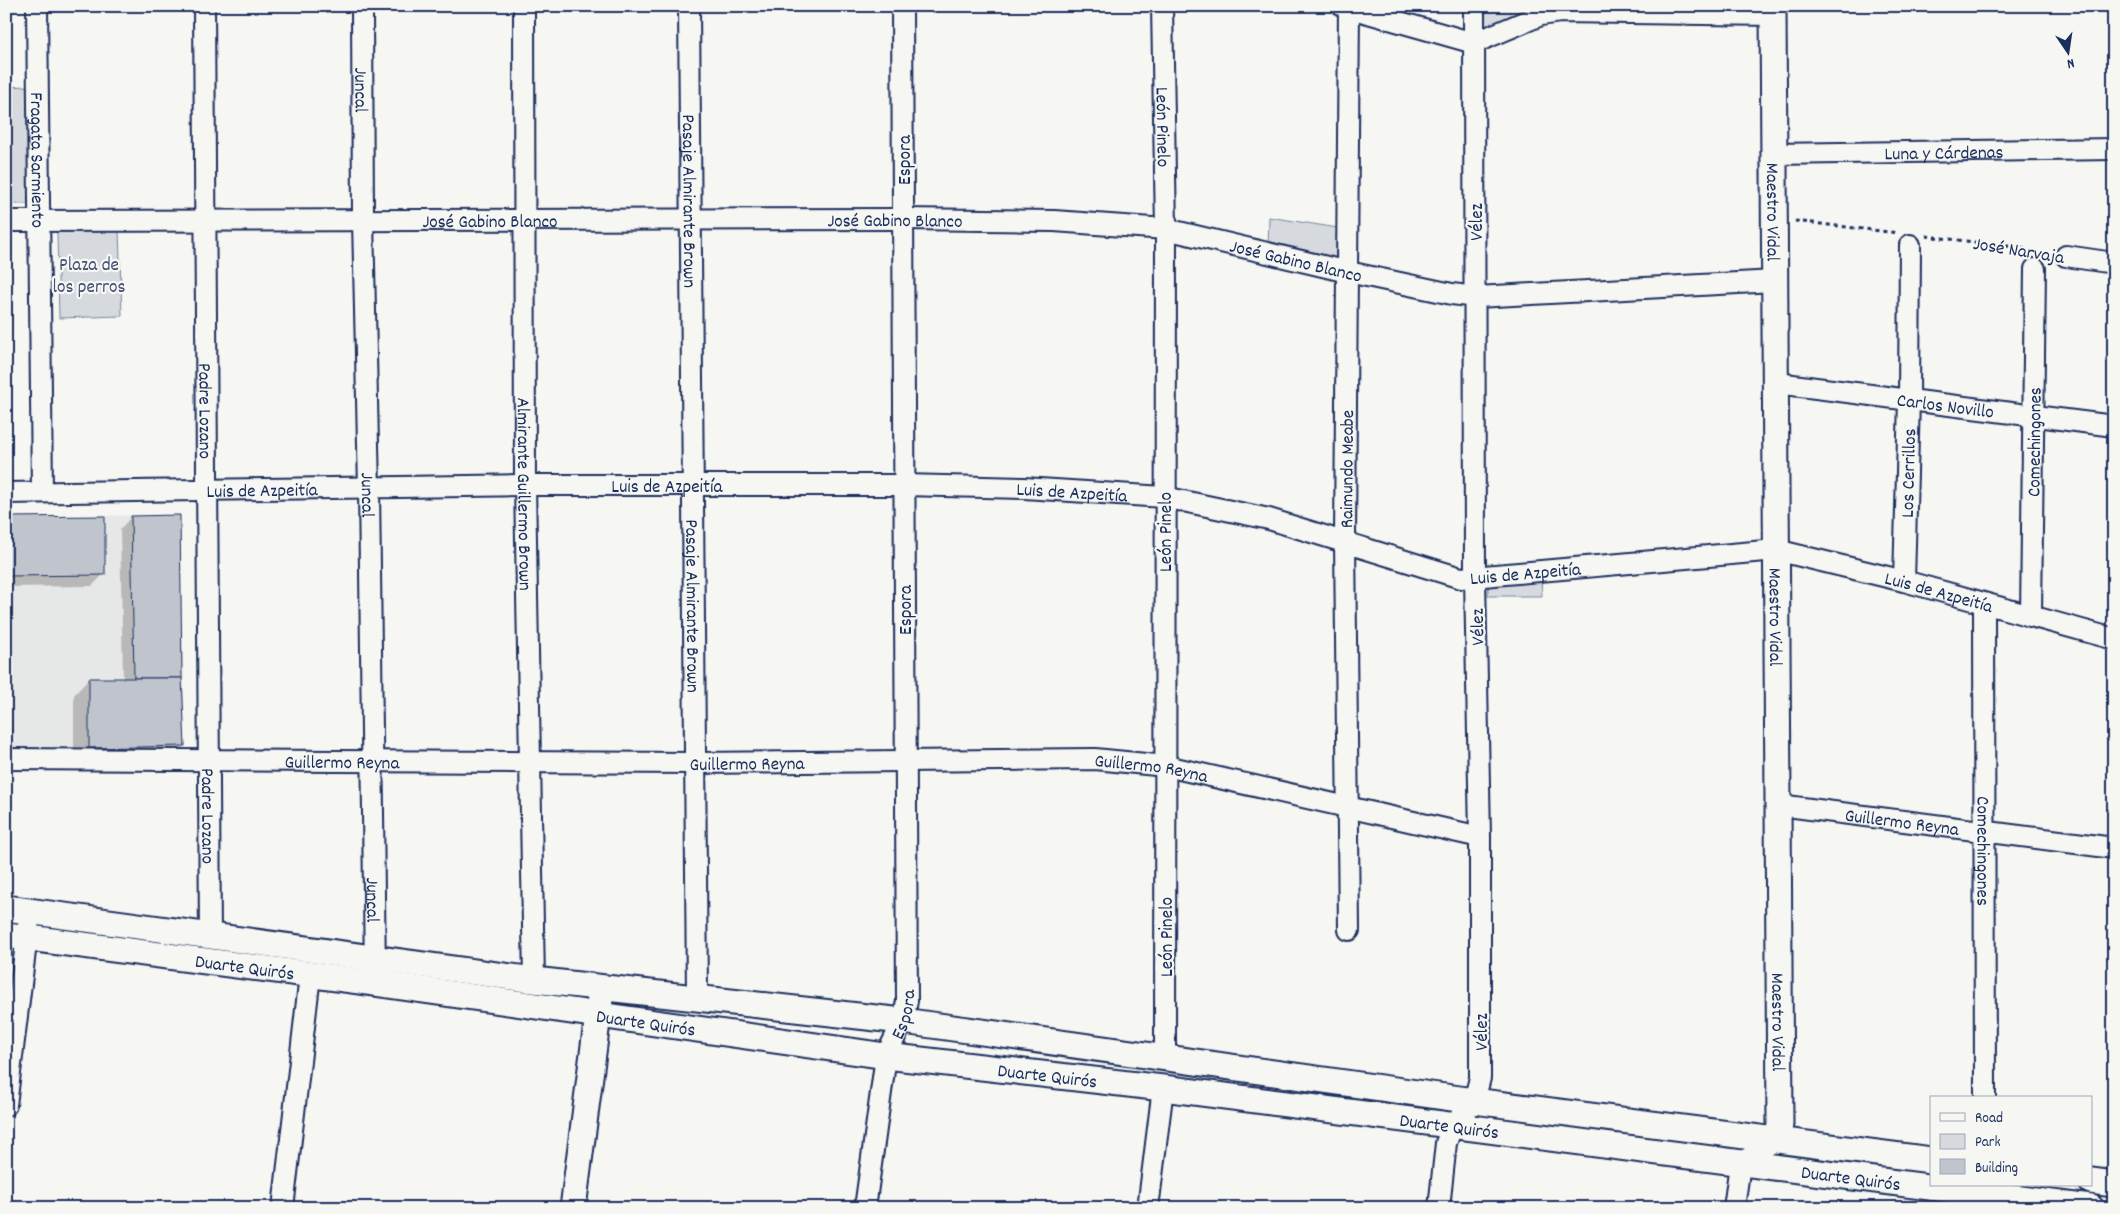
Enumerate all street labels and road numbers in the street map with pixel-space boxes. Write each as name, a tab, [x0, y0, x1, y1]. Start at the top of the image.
street label: Juncal	[345, 67, 372, 113]
street label: León Pinelo	[1146, 87, 1175, 167]
street label: Fragata Sarmiento	[21, 92, 49, 228]
street label: Pasaje Almirante Brown	[673, 114, 701, 288]
street label: Espora	[893, 134, 920, 185]
street label: Luna y Cárdenas	[1884, 141, 2004, 169]
street label: Maestro Vidal	[1757, 163, 1785, 262]
street label: Vélez	[1465, 203, 1492, 241]
street label: José Gabino Blanco	[827, 209, 963, 237]
street label: José Gabino Blanco	[422, 210, 558, 237]
street label: José Narvaja	[1971, 232, 2067, 273]
street label: José Gabino Blanco	[1226, 234, 1364, 292]
street label: Padre Lozano	[189, 363, 217, 459]
street label: Comechingones	[2022, 387, 2051, 497]
street label: Carlos Novillo	[1895, 388, 1995, 428]
street label: Almirante Guillermo Brown	[508, 397, 537, 591]
street label: Raimundo Meabe	[1335, 410, 1363, 528]
street label: Los Cerrillos	[1896, 428, 1925, 518]
street label: Juncal	[352, 472, 379, 518]
street label: Luis de Azpeitía	[611, 475, 724, 502]
street label: Luis de Azpeitía	[206, 478, 319, 507]
street label: Luis de Azpeitía	[1016, 478, 1129, 512]
street label: León Pinelo	[1154, 492, 1181, 572]
street label: Pasaje Almirante Brown	[676, 519, 705, 693]
street label: Luis de Azpeitía	[1469, 557, 1583, 594]
street label: Luis de Azpeitía	[1881, 567, 1996, 622]
street label: Maestro Vidal	[1760, 568, 1787, 667]
street label: Espora	[894, 584, 921, 635]
street label: Vélez	[1466, 608, 1493, 646]
street label: Guillermo Reyna	[1093, 749, 1211, 792]
street label: Guillermo Reyna	[285, 751, 400, 778]
street label: Guillermo Reyna	[690, 752, 806, 780]
street label: Padre Lozano	[192, 768, 220, 864]
street label: Comechingones	[1967, 796, 1995, 906]
street label: Guillermo Reyna	[1843, 804, 1961, 845]
street label: Juncal	[357, 877, 384, 923]
street label: León Pinelo	[1155, 897, 1182, 977]
street label: Duarte Quirós	[193, 950, 296, 989]
street label: Maestro Vidal	[1762, 973, 1790, 1072]
street label: Espora	[886, 989, 924, 1045]
street label: Duarte Quirós	[594, 1005, 697, 1046]
street label: Vélez	[1470, 1013, 1497, 1051]
street label: Duarte Quirós	[996, 1059, 1098, 1097]
street label: Duarte Quirós	[1398, 1109, 1500, 1148]
street label: Duarte Quirós	[1799, 1161, 1902, 1200]

